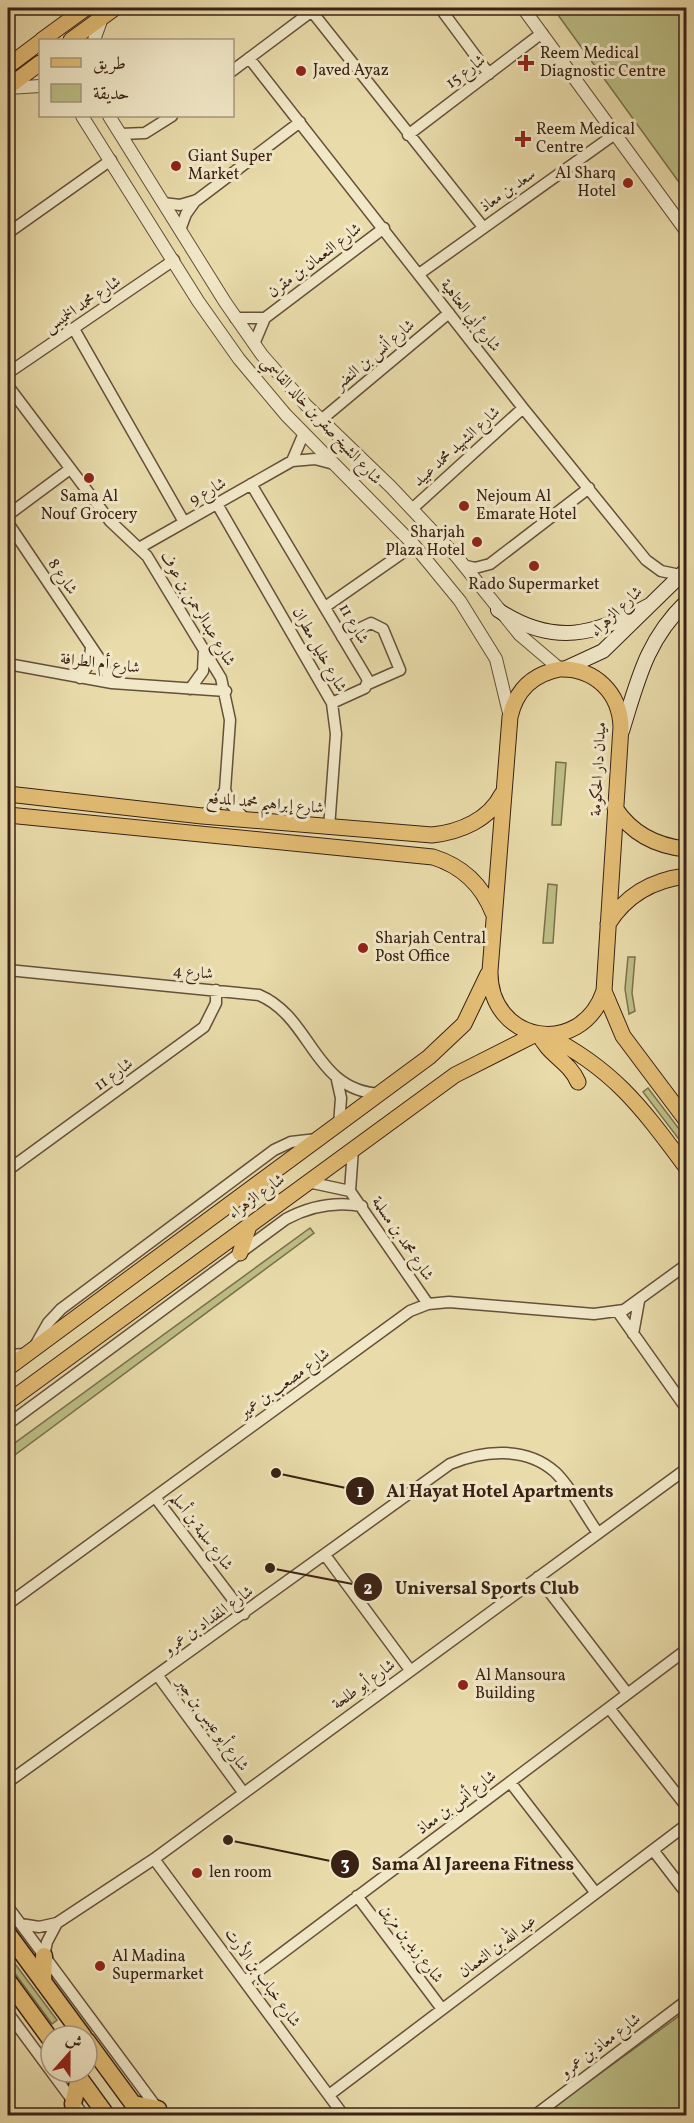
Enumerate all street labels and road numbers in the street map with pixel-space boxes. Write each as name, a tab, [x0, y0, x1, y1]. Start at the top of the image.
street label: شارع 15	[441, 50, 491, 95]
street label: سعد بن معاذ	[476, 164, 540, 218]
street label: شارع النعمان بن مقرن	[263, 218, 367, 304]
street label: شارع محمد الخميس	[40, 271, 126, 340]
street label: شارع أبي العتاهية	[434, 274, 507, 357]
street label: شارع أنس بن النضر	[327, 313, 421, 397]
street label: شارع الشيخ صقر بن خالد القاسمي	[254, 352, 386, 492]
street label: شارع الشهيد محمد عبيد	[408, 402, 506, 493]
street label: شارع 9	[185, 473, 231, 512]
street label: شارع عبدالرحمن بن عوف	[153, 547, 240, 671]
street label: شارع 8	[41, 555, 82, 600]
street label: شارع الزهراء	[586, 582, 649, 643]
street label: شارع 11	[332, 600, 373, 649]
street label: شارع خليل مطران	[286, 603, 352, 697]
street label: شارع أم الطرافة	[59, 646, 141, 682]
street label: ميدان دار الحكومة	[586, 721, 612, 817]
street label: شارع إبراهيم محمد المدفع	[205, 788, 325, 824]
street label: شارع 4	[172, 960, 214, 987]
street label: شارع 11	[90, 1053, 139, 1097]
street label: شارع الزهراء	[224, 1169, 290, 1226]
street label: شارع محمد بن مسلمة	[365, 1192, 438, 1286]
street label: شارع مصعب بن عمير	[234, 1344, 335, 1426]
street label: شارع سلمة بن أسلم	[161, 1487, 239, 1578]
street label: شارع المقداد بن عمرو	[158, 1581, 259, 1663]
street label: شارع أبو طلحة	[327, 1653, 401, 1716]
street label: شارع أبو عبس بن جبر	[169, 1671, 255, 1777]
street label: شارع أنس بن معاذ	[411, 1764, 502, 1841]
street label: شارع زيد بن مزين	[373, 1900, 448, 1988]
street label: عبد الله بن النعمان	[453, 1908, 541, 1984]
street label: شارع خباب بن الأرت	[218, 1923, 307, 2032]
street label: شارع معاذ بن عمرو	[555, 2008, 646, 2086]

